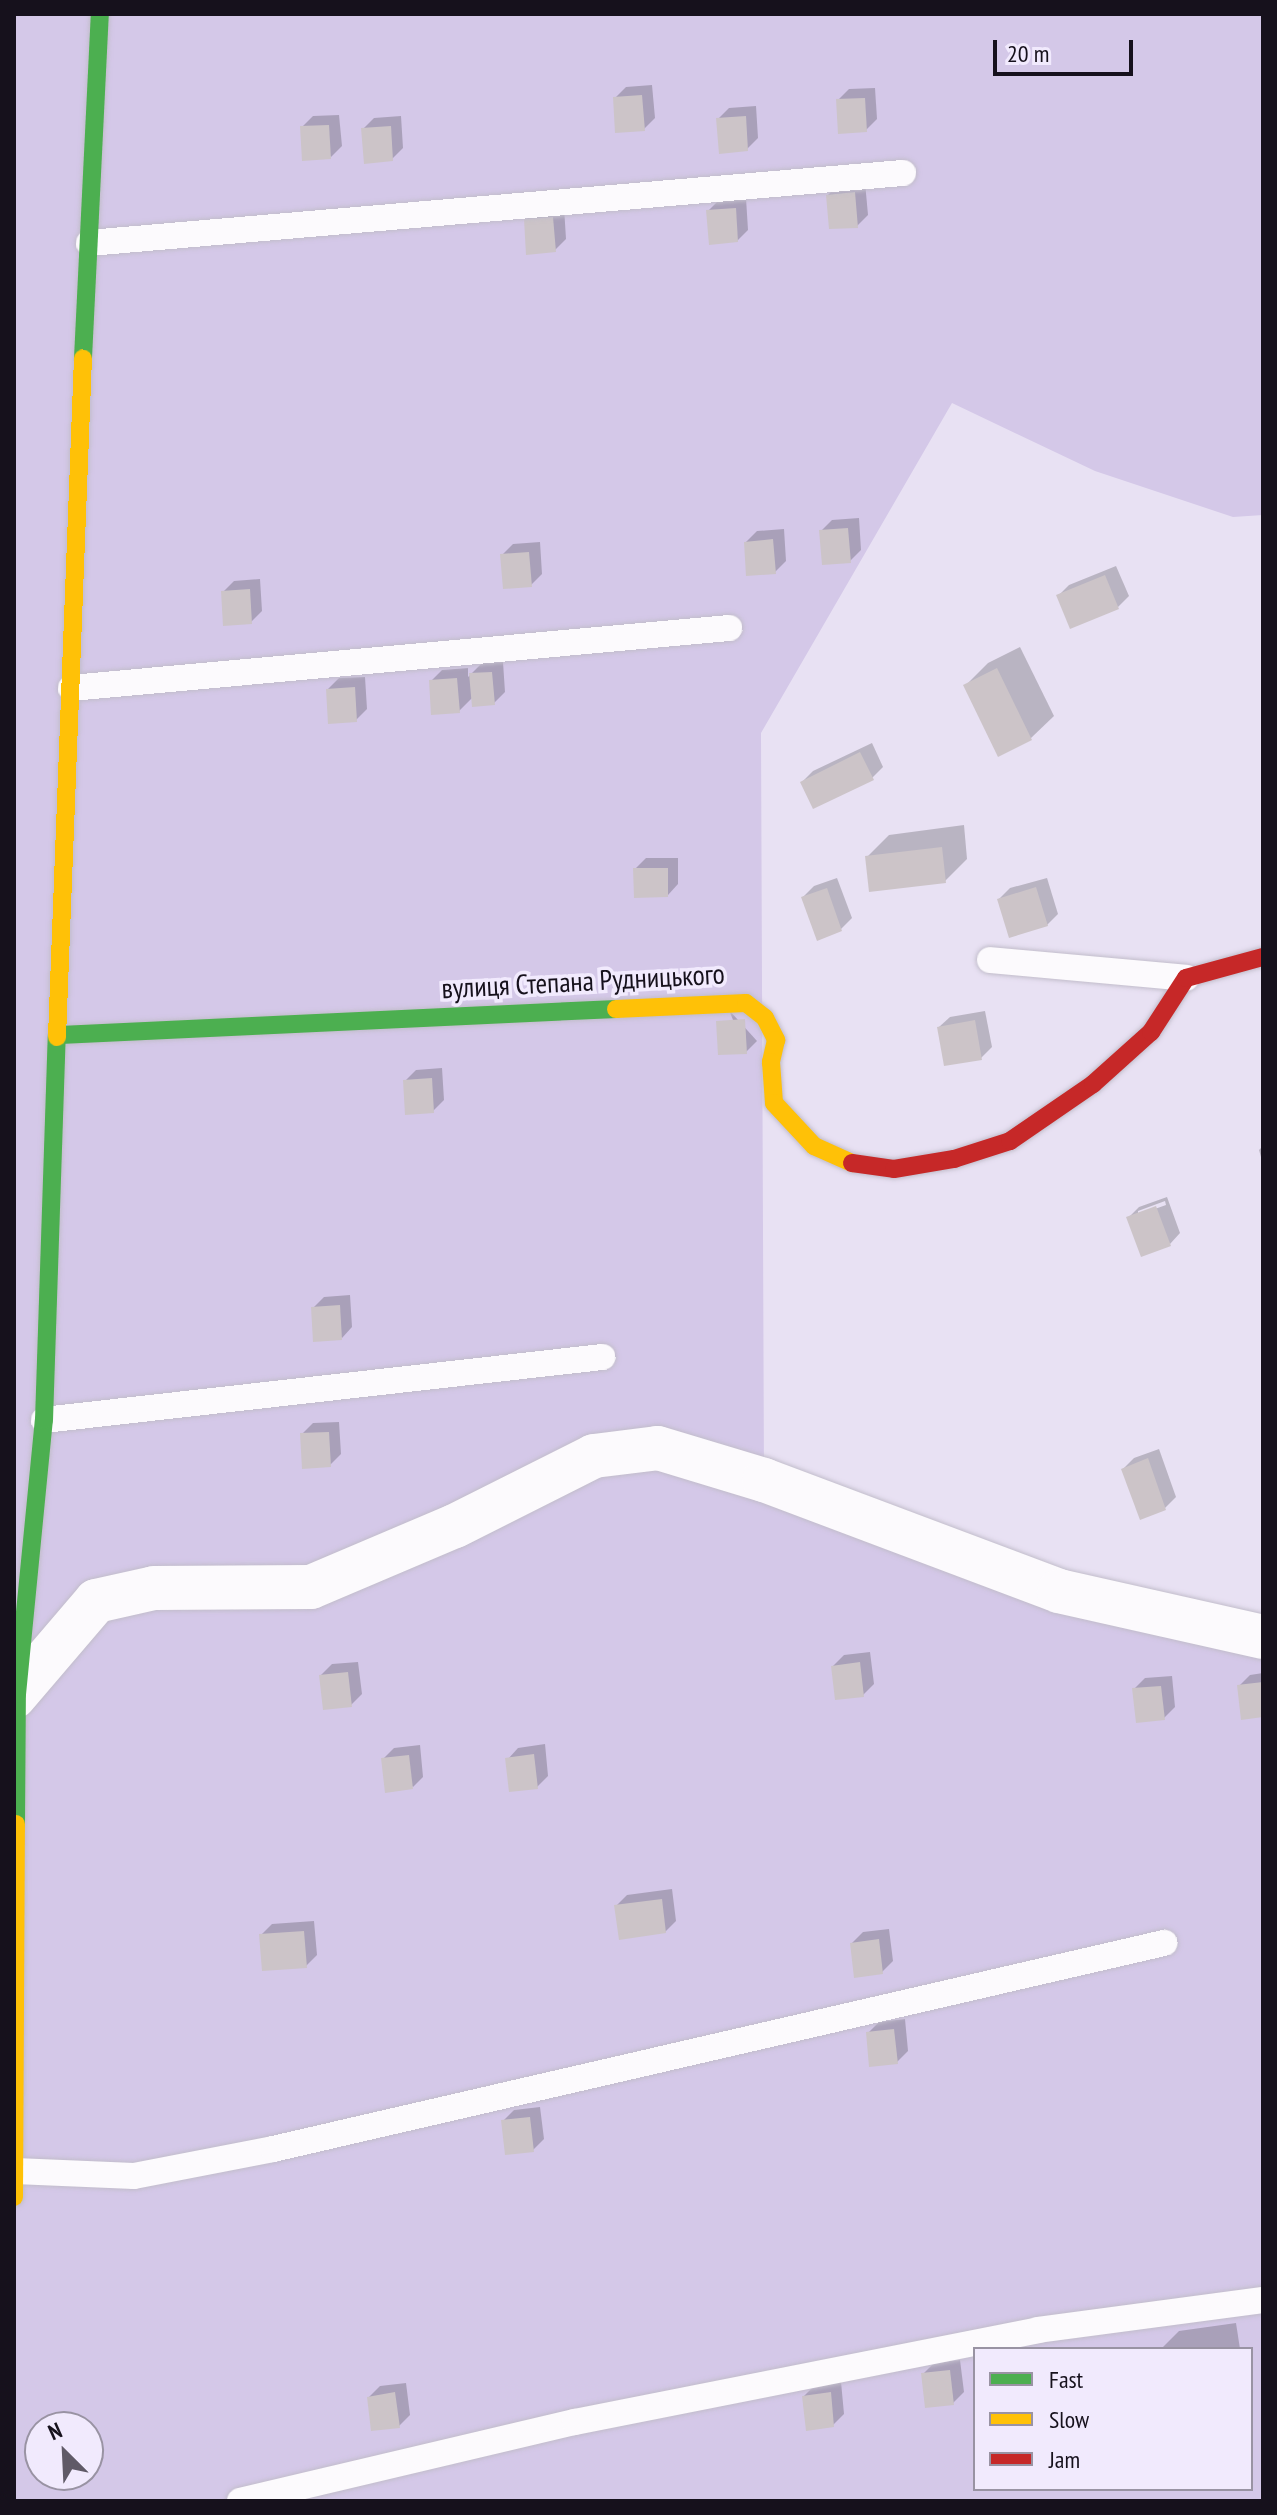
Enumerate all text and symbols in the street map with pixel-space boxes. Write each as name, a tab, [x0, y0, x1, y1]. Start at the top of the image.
scale bar	[997, 24, 1137, 74]
text: 20 m	[1007, 38, 1049, 69]
street label: вулиця Степана Рудницького	[441, 957, 725, 1005]
legend	[973, 2347, 1253, 2491]
text: Fast	[1049, 2364, 1083, 2395]
text: Slow	[1049, 2404, 1089, 2435]
north arrow	[24, 2411, 104, 2491]
text: N	[44, 2416, 66, 2446]
text: Jam	[1049, 2444, 1080, 2475]

